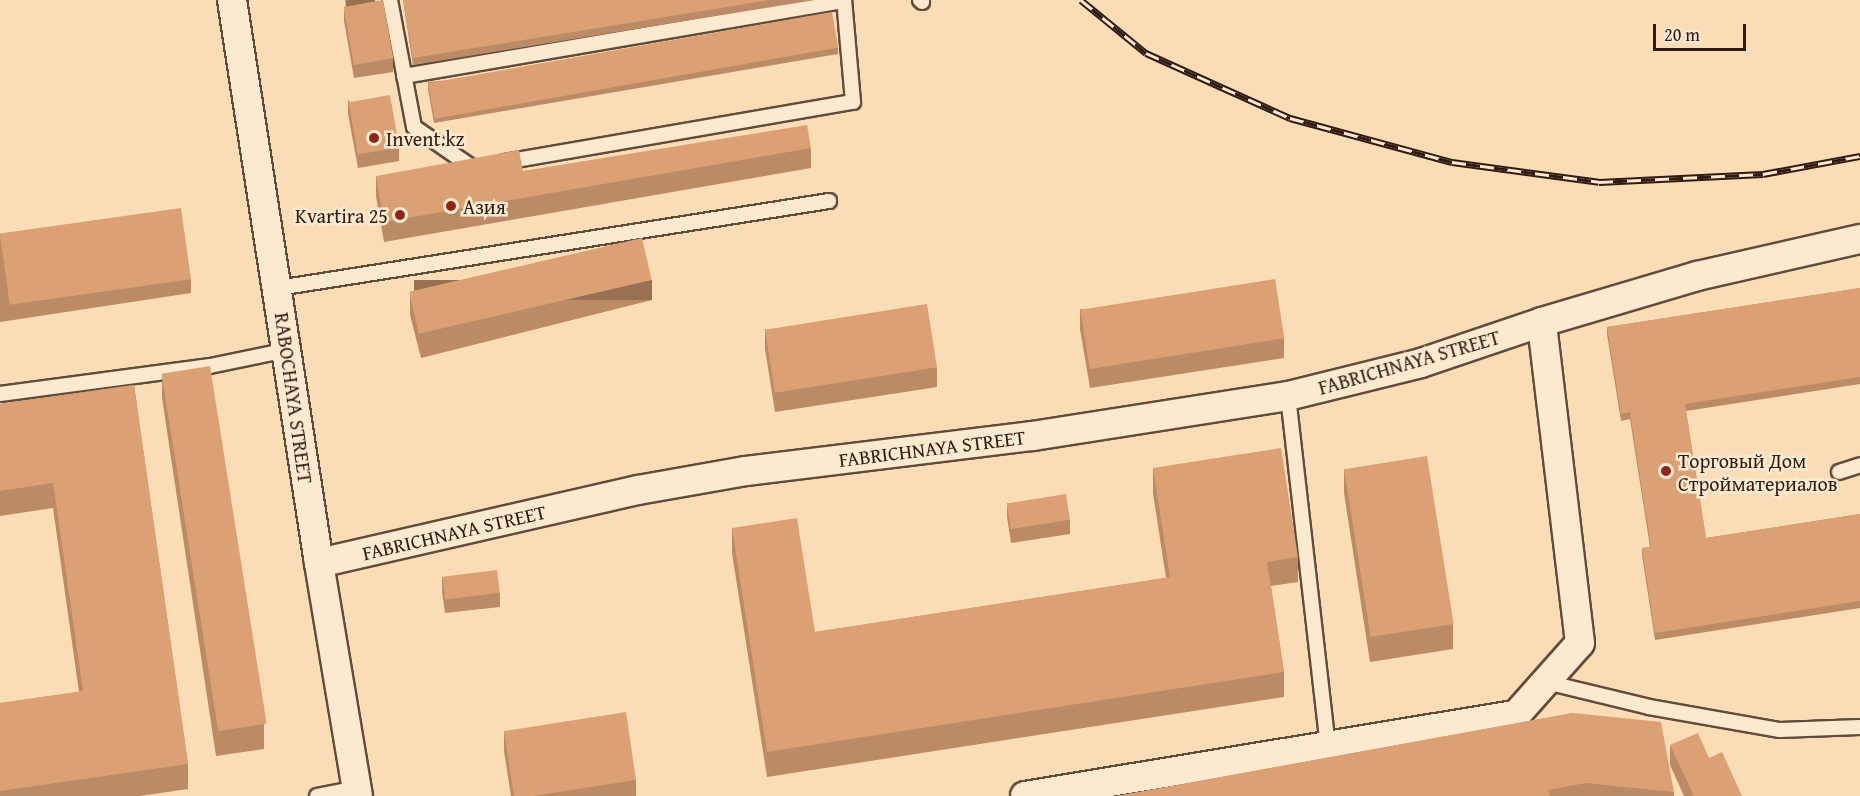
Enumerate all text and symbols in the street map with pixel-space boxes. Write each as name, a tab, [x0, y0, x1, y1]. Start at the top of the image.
scale bar	[1656, 12, 1749, 50]
text: 20 m	[1664, 21, 1700, 48]
place label: Invent.kz	[386, 126, 464, 150]
marker: Invent.kz	[367, 131, 381, 145]
place label: Азия	[463, 194, 506, 218]
marker: Азия	[444, 199, 458, 213]
place label: Kvartira 25	[295, 203, 388, 227]
marker: Kvartira 25	[393, 208, 407, 222]
street label: RABOCHAYA STREET	[270, 311, 318, 485]
street label: FABRICHNAYA STREET	[1315, 325, 1503, 399]
street label: FABRICHNAYA STREET	[837, 425, 1027, 471]
place label: Торговый Дом Стройматериалов	[1678, 448, 1837, 495]
marker: Торговый Дом Стройматериалов	[1659, 464, 1673, 478]
street label: FABRICHNAYA STREET	[360, 499, 548, 565]

